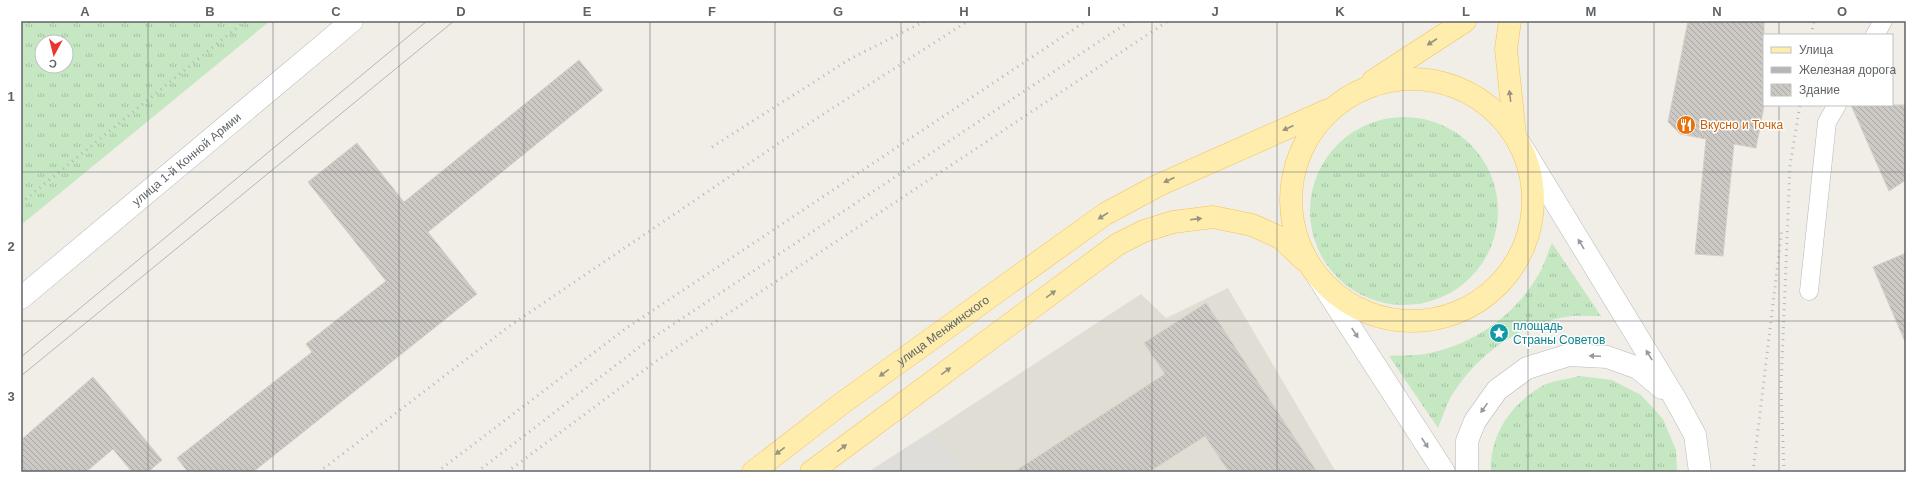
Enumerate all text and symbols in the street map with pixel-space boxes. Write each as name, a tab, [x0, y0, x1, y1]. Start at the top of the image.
text: A	[80, 4, 90, 19]
text: B	[205, 4, 215, 19]
text: C	[331, 4, 341, 19]
text: D	[456, 4, 466, 19]
text: E	[583, 4, 592, 19]
text: F	[708, 4, 716, 19]
text: G	[833, 4, 843, 19]
text: H	[959, 4, 969, 19]
text: I	[1087, 4, 1091, 19]
text: J	[1211, 4, 1219, 19]
text: K	[1335, 4, 1345, 19]
text: L	[1462, 4, 1470, 19]
text: M	[1586, 4, 1596, 19]
text: N	[1712, 4, 1722, 19]
text: O	[1837, 4, 1847, 19]
north arrow	[34, 34, 74, 74]
legend	[1763, 34, 1893, 106]
one-way arrow	[1426, 39, 1438, 46]
text: Улица	[1799, 43, 1833, 57]
text: С	[48, 57, 57, 70]
text: Железная дорога	[1799, 63, 1896, 77]
text: Здание	[1799, 83, 1840, 97]
text: 1	[7, 89, 15, 104]
one-way arrow	[1507, 90, 1513, 102]
street label: улица 1-й Конной Армии	[130, 110, 244, 209]
restaurant icon: Вкусно и Точка	[1675, 114, 1697, 136]
place label: Вкусно и Точка	[1700, 118, 1783, 132]
one-way arrow	[1282, 125, 1293, 131]
one-way arrow	[1162, 178, 1174, 184]
one-way arrow	[1098, 212, 1108, 220]
one-way arrow	[1190, 216, 1202, 222]
text: 2	[7, 239, 15, 254]
one-way arrow	[1577, 239, 1585, 249]
one-way arrow	[1046, 290, 1056, 298]
street label: улица Менжинского	[894, 292, 992, 368]
place label: площадь Страны Советов	[1513, 319, 1605, 347]
place icon: площадь Страны Советов	[1488, 322, 1510, 344]
one-way arrow	[1351, 327, 1358, 339]
one-way arrow	[1645, 349, 1652, 361]
one-way arrow	[1589, 353, 1601, 360]
one-way arrow	[941, 366, 952, 375]
one-way arrow	[879, 369, 889, 377]
text: 3	[7, 389, 15, 404]
one-way arrow	[1480, 403, 1488, 414]
one-way arrow	[1421, 437, 1429, 448]
one-way arrow	[837, 444, 847, 452]
one-way arrow	[775, 447, 786, 456]

